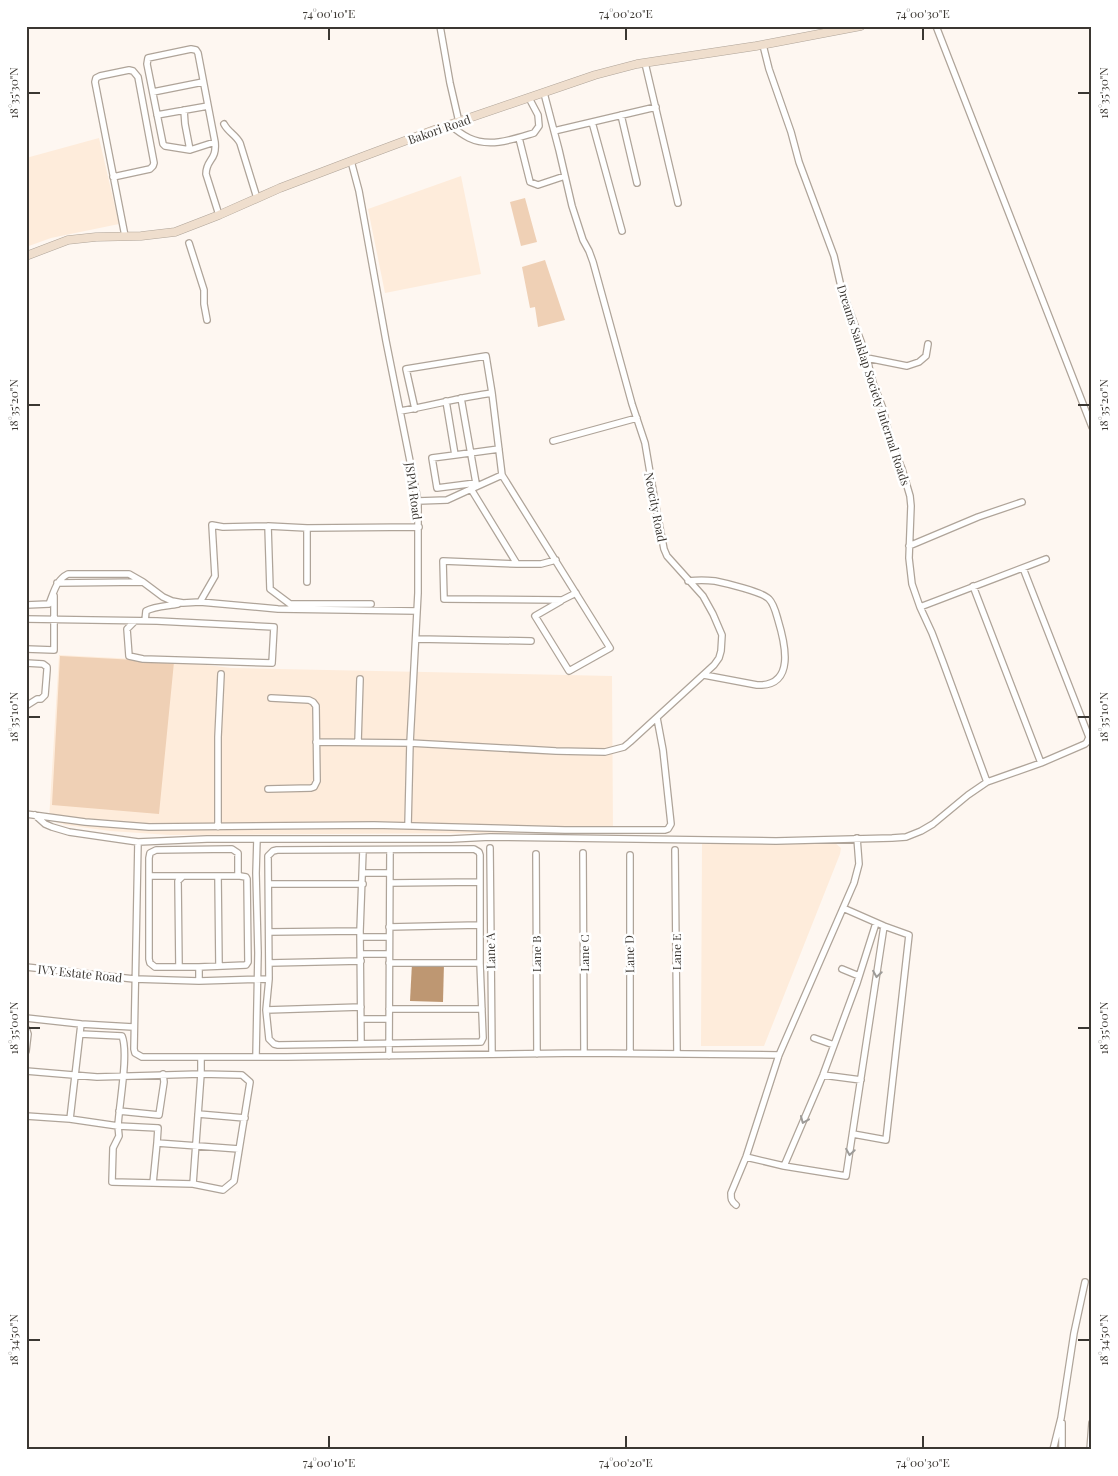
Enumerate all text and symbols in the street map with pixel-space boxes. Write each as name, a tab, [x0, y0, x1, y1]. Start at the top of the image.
text: 74°00'10"E	[303, 5, 355, 21]
text: 74°00'20"E	[599, 5, 653, 21]
text: 74°00'30"E	[896, 5, 950, 21]
text: 18°35'30"N	[5, 67, 21, 119]
text: 18°35'30"N	[1095, 67, 1111, 119]
street label: Bakori Road	[405, 111, 473, 147]
street label: Dreams Sanklap Society Internal Roads	[834, 282, 914, 488]
text: 18°35'20"N	[5, 379, 21, 431]
text: 18°35'20"N	[1095, 379, 1111, 431]
street label: JSPM Road	[402, 460, 426, 521]
street label: Neocity Road	[641, 471, 671, 543]
text: 18°35'10"N	[5, 691, 21, 742]
text: 18°35'10"N	[1095, 691, 1111, 742]
street label: Lane A	[482, 932, 498, 969]
street label: Lane C	[576, 934, 592, 972]
street label: Lane E	[668, 934, 684, 970]
street label: Lane D	[621, 935, 637, 973]
street label: Lane B	[528, 936, 544, 972]
street label: IVY Estate Road	[37, 961, 123, 985]
one-way arrow	[872, 971, 883, 979]
text: 18°35'00"N	[5, 1001, 21, 1055]
text: 18°35'00"N	[1095, 1001, 1111, 1055]
one-way arrow	[799, 1115, 810, 1124]
one-way arrow	[845, 1148, 855, 1157]
text: 18°34'50"N	[5, 1314, 21, 1366]
text: 18°34'50"N	[1095, 1314, 1111, 1366]
text: 74°00'10"E	[303, 1454, 355, 1470]
text: 74°00'20"E	[599, 1454, 653, 1470]
text: 74°00'30"E	[896, 1454, 950, 1470]

